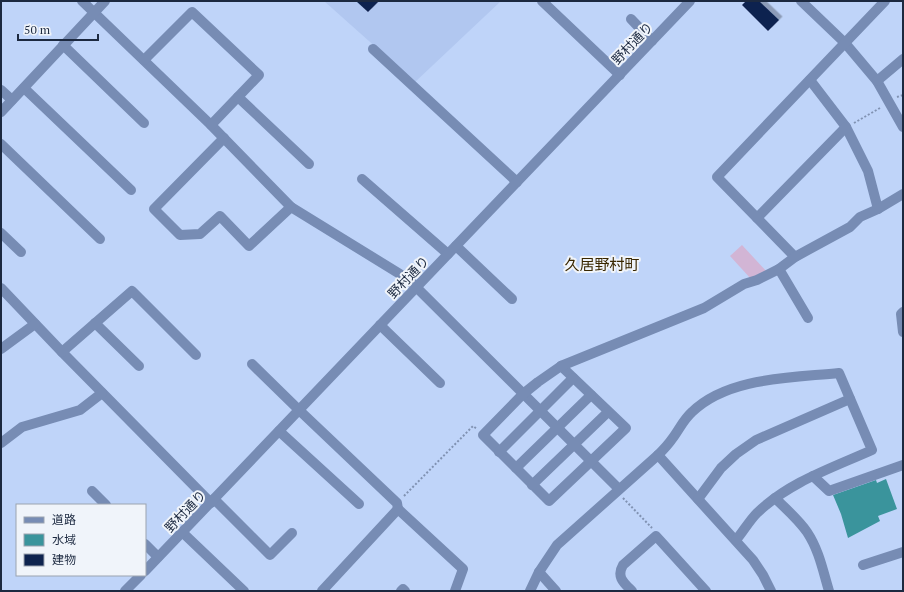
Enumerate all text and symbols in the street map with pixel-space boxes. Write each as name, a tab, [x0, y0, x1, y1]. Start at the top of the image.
scale bar	[18, 16, 98, 42]
street label: 野村通り	[607, 18, 657, 68]
text: 50 m	[24, 22, 51, 37]
street label: 野村通り	[383, 252, 433, 302]
district label: 久居野村町	[564, 254, 640, 274]
street label: 野村通り	[160, 486, 210, 536]
legend	[16, 504, 146, 576]
text: 道路	[52, 512, 76, 527]
text: 水域	[52, 532, 76, 547]
text: 建物	[52, 552, 76, 567]

